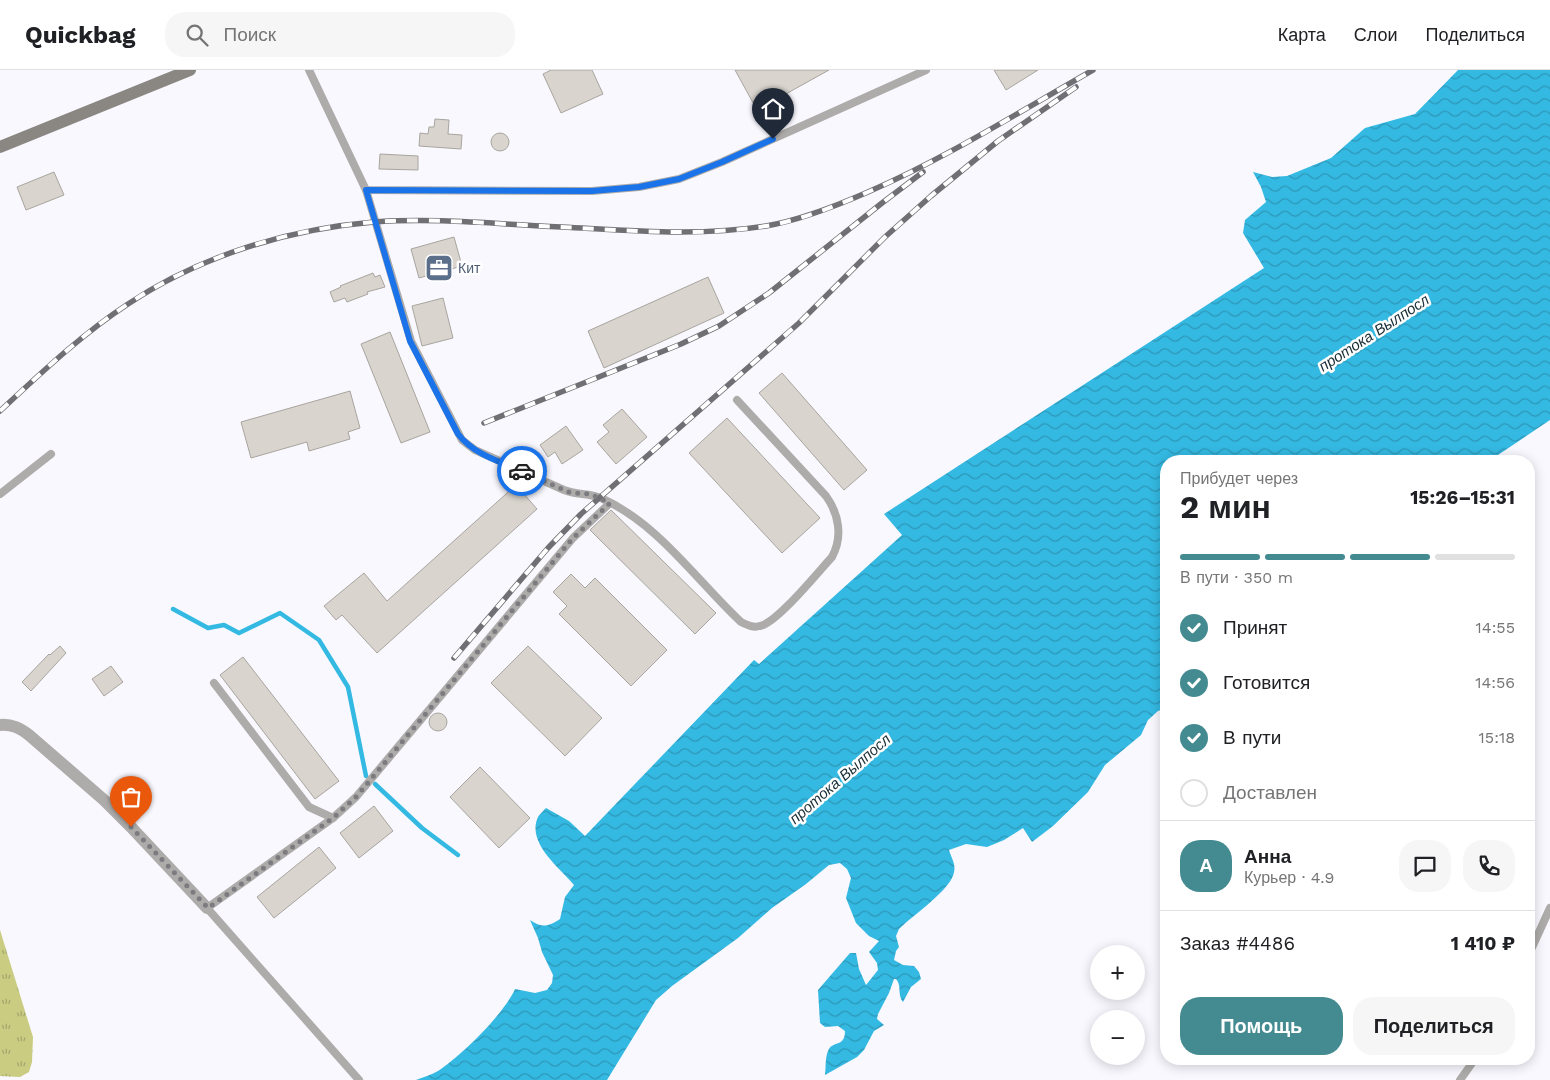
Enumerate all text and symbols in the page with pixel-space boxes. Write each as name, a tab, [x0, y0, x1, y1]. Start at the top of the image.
search box	[165, 12, 515, 57]
text: Quickbag	[25, 21, 135, 49]
icon: search	[183, 21, 211, 49]
text: Поиск	[223, 23, 276, 46]
text: Карта	[1278, 24, 1326, 45]
text: Слои	[1354, 24, 1398, 45]
text: Поделиться	[1426, 24, 1525, 45]
pin	[752, 88, 794, 139]
icon: home	[759, 95, 787, 123]
office icon: Кит	[424, 253, 454, 283]
place label: Кит	[458, 260, 481, 276]
water label: протока Вылпосл	[1315, 290, 1433, 375]
courier	[497, 446, 547, 496]
icon: car	[508, 457, 536, 485]
text: Прибудет через	[1180, 469, 1298, 488]
text: 15:26–15:31	[1410, 486, 1515, 509]
text: 2 мин	[1180, 488, 1271, 526]
text: В пути · 350 m	[1180, 568, 1293, 587]
icon: check	[1180, 614, 1208, 642]
text: Принят	[1223, 616, 1287, 639]
text: 14:55	[1476, 618, 1515, 637]
icon: check	[1180, 669, 1208, 697]
text: Готовится	[1223, 671, 1310, 694]
text: 14:56	[1475, 673, 1515, 692]
icon: check	[1180, 724, 1208, 752]
text: В пути	[1223, 726, 1281, 749]
text: 15:18	[1479, 728, 1515, 747]
water label: протока Вылпосл	[786, 730, 895, 828]
pin	[110, 776, 152, 827]
text: Доставлен	[1223, 781, 1317, 804]
icon: bag	[117, 783, 145, 811]
button: chat	[1399, 840, 1451, 892]
button: phone	[1463, 840, 1515, 892]
text: Анна	[1244, 845, 1291, 868]
text: А	[1199, 854, 1213, 877]
text: Курьер · 4.9	[1244, 868, 1334, 887]
text: Заказ #4486	[1180, 932, 1295, 955]
text: 1 410 ₽	[1451, 932, 1515, 955]
map controls	[1090, 945, 1145, 1065]
button: +	[1090, 945, 1145, 1000]
button: Помощь	[1180, 997, 1343, 1055]
button: Поделиться	[1353, 997, 1515, 1055]
button: −	[1090, 1010, 1145, 1065]

